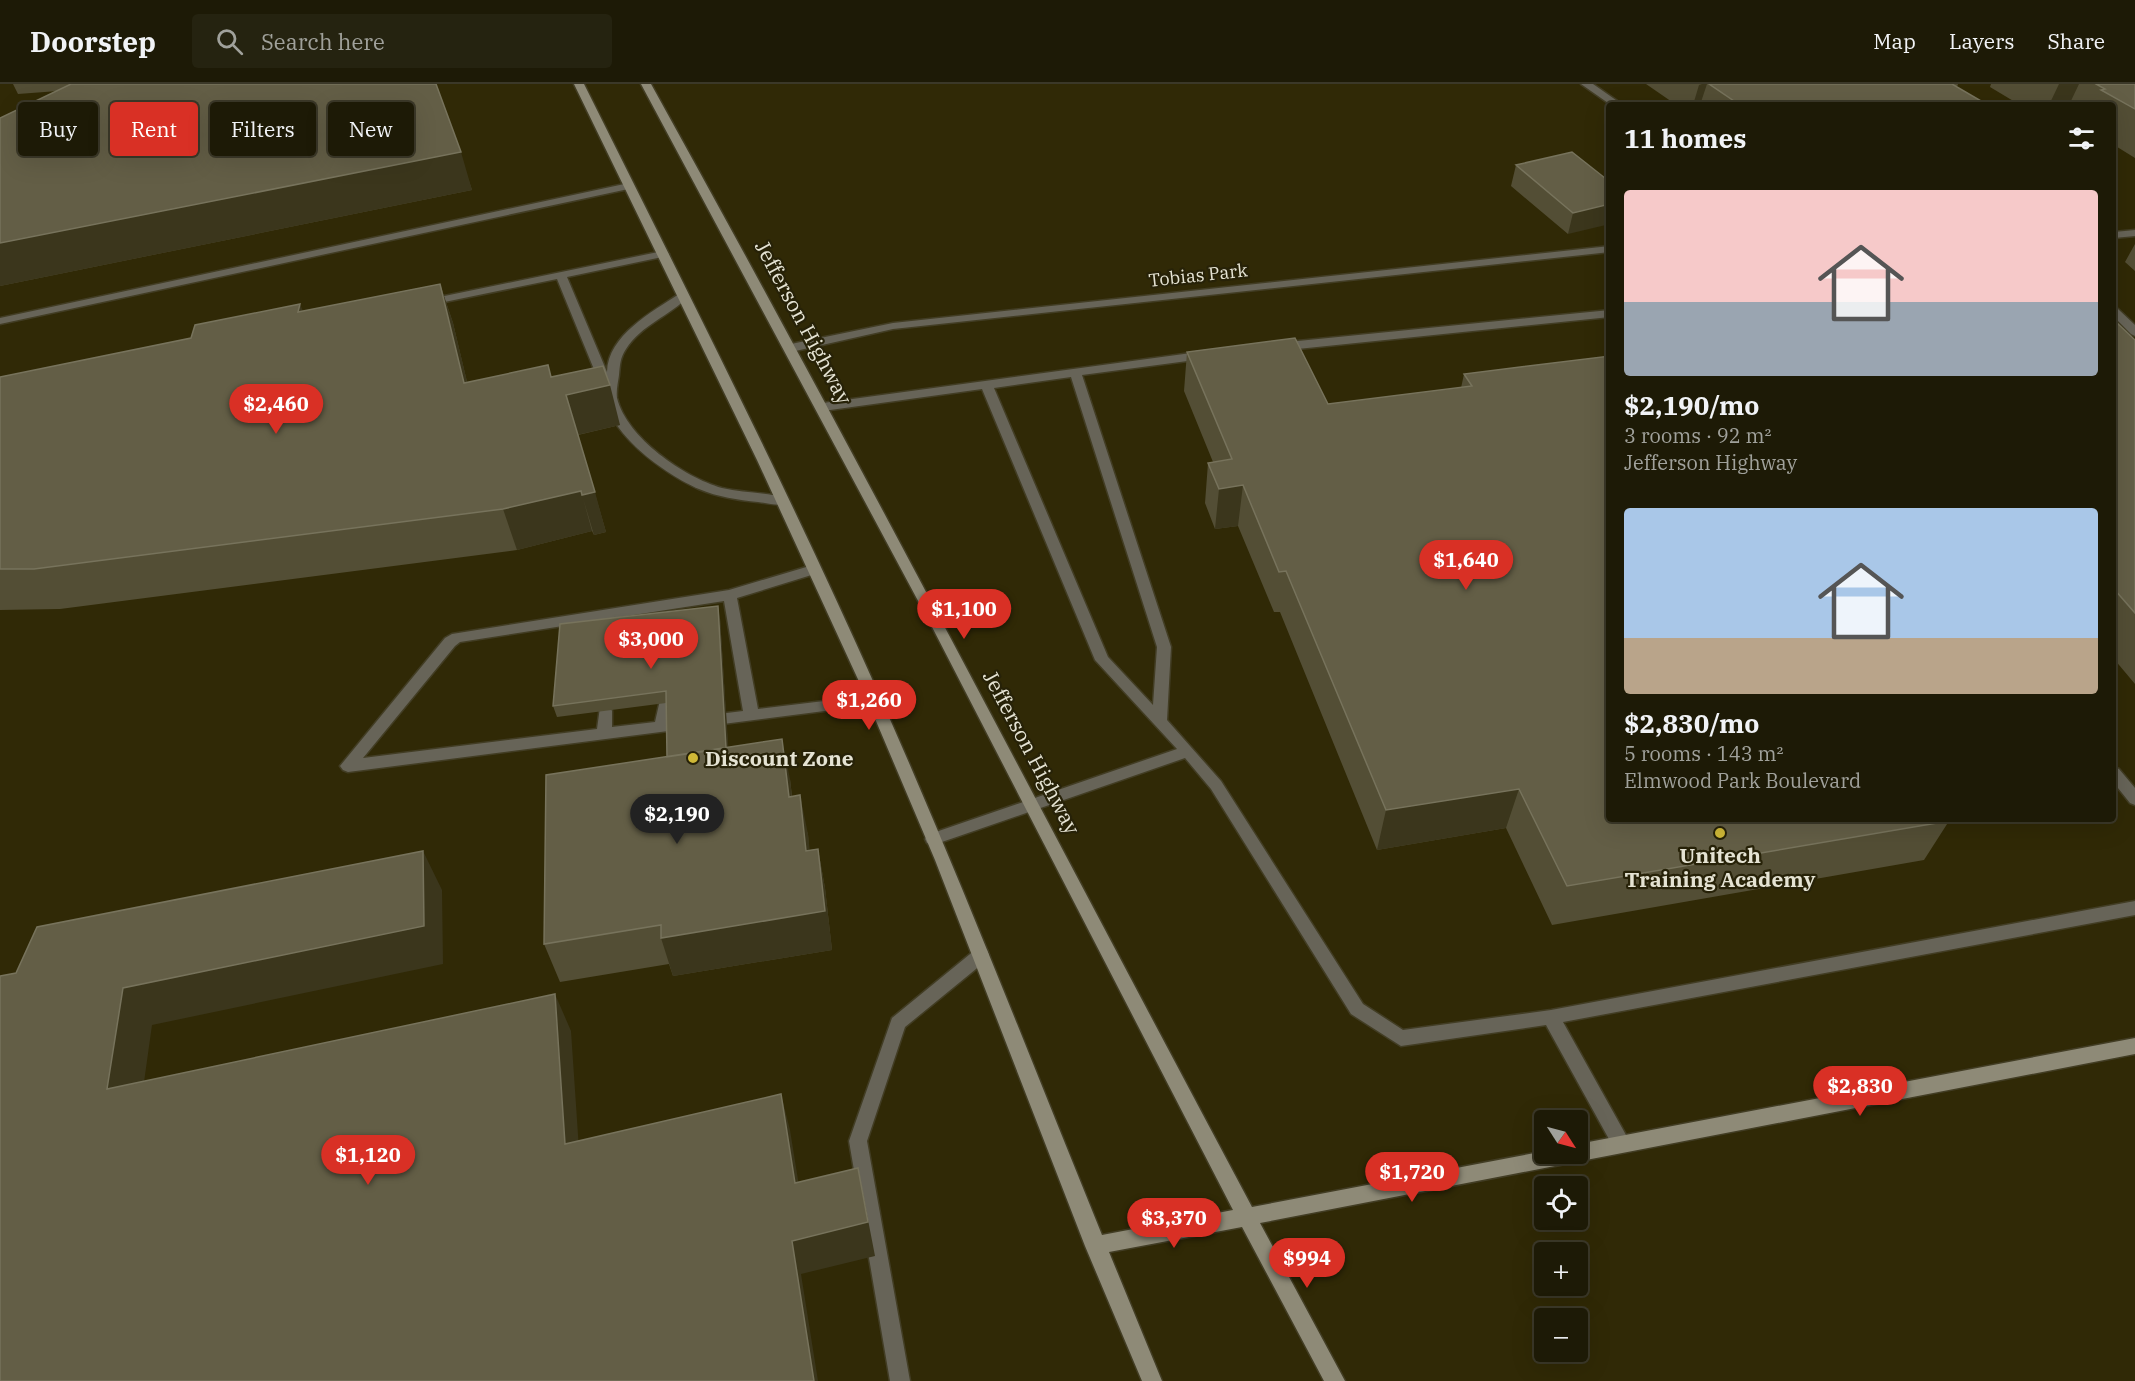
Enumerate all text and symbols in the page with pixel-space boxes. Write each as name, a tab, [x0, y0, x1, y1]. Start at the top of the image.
search box	[192, 14, 612, 68]
text: Doorstep	[30, 23, 156, 60]
icon: search	[213, 25, 246, 58]
text: Search here	[261, 27, 385, 56]
text: Map	[1873, 27, 1916, 55]
text: Layers	[1949, 27, 2015, 55]
text: Share	[2048, 27, 2105, 55]
chip: Buy	[18, 102, 98, 156]
chip: Rent	[110, 102, 198, 156]
chip: Filters	[210, 102, 316, 156]
chip: New	[328, 102, 414, 156]
text: 11 homes	[1624, 121, 1746, 155]
icon: filters	[2065, 122, 2098, 155]
icon: home	[1807, 229, 1915, 337]
street label: Jefferson Highway	[749, 235, 859, 410]
street label: Tobias Park	[1147, 258, 1249, 292]
pin: $2,460	[227, 384, 325, 435]
text: $2,190/mo	[1624, 388, 1759, 422]
text: $2,460	[243, 390, 309, 417]
text: 3 rooms · 92 m²	[1624, 422, 1771, 449]
text: Jefferson Highway	[1624, 449, 1797, 476]
pin: $1,640	[1417, 540, 1515, 591]
text: $1,640	[1433, 546, 1499, 573]
icon: home	[1807, 547, 1915, 655]
pin: $1,100	[915, 589, 1013, 640]
text: $1,100	[931, 595, 997, 622]
pin: $3,000	[602, 619, 700, 670]
text: $3,000	[618, 625, 684, 652]
street label: Jefferson Highway	[977, 665, 1087, 840]
pin: $1,260	[820, 680, 918, 731]
text: $1,260	[836, 686, 902, 713]
text: $2,830/mo	[1624, 706, 1759, 740]
text: 5 rooms · 143 m²	[1624, 740, 1783, 767]
place label: Discount Zone	[705, 744, 854, 772]
marker: Discount Zone	[686, 751, 700, 765]
text: Elmwood Park Boulevard	[1624, 767, 1861, 794]
pin: $2,190	[628, 794, 726, 845]
text: $2,190	[644, 800, 710, 827]
marker: Unitech Training Academy	[1713, 826, 1727, 840]
place label: Unitech Training Academy	[1625, 841, 1815, 893]
pin: $2,830	[1811, 1066, 1909, 1117]
text: $2,830	[1827, 1072, 1893, 1099]
north arrow	[1534, 1110, 1588, 1164]
map controls	[1534, 1110, 1588, 1362]
pin: $1,120	[319, 1135, 417, 1186]
text: $1,120	[335, 1141, 401, 1168]
pin: $1,720	[1363, 1152, 1461, 1203]
text: $1,720	[1379, 1158, 1445, 1185]
button: locate	[1534, 1176, 1588, 1230]
pin: $3,370	[1125, 1198, 1223, 1249]
text: $3,370	[1141, 1204, 1207, 1231]
pin: $994	[1271, 1238, 1343, 1289]
button: +	[1534, 1242, 1588, 1296]
text: $994	[1283, 1244, 1331, 1271]
button: −	[1534, 1308, 1588, 1362]

